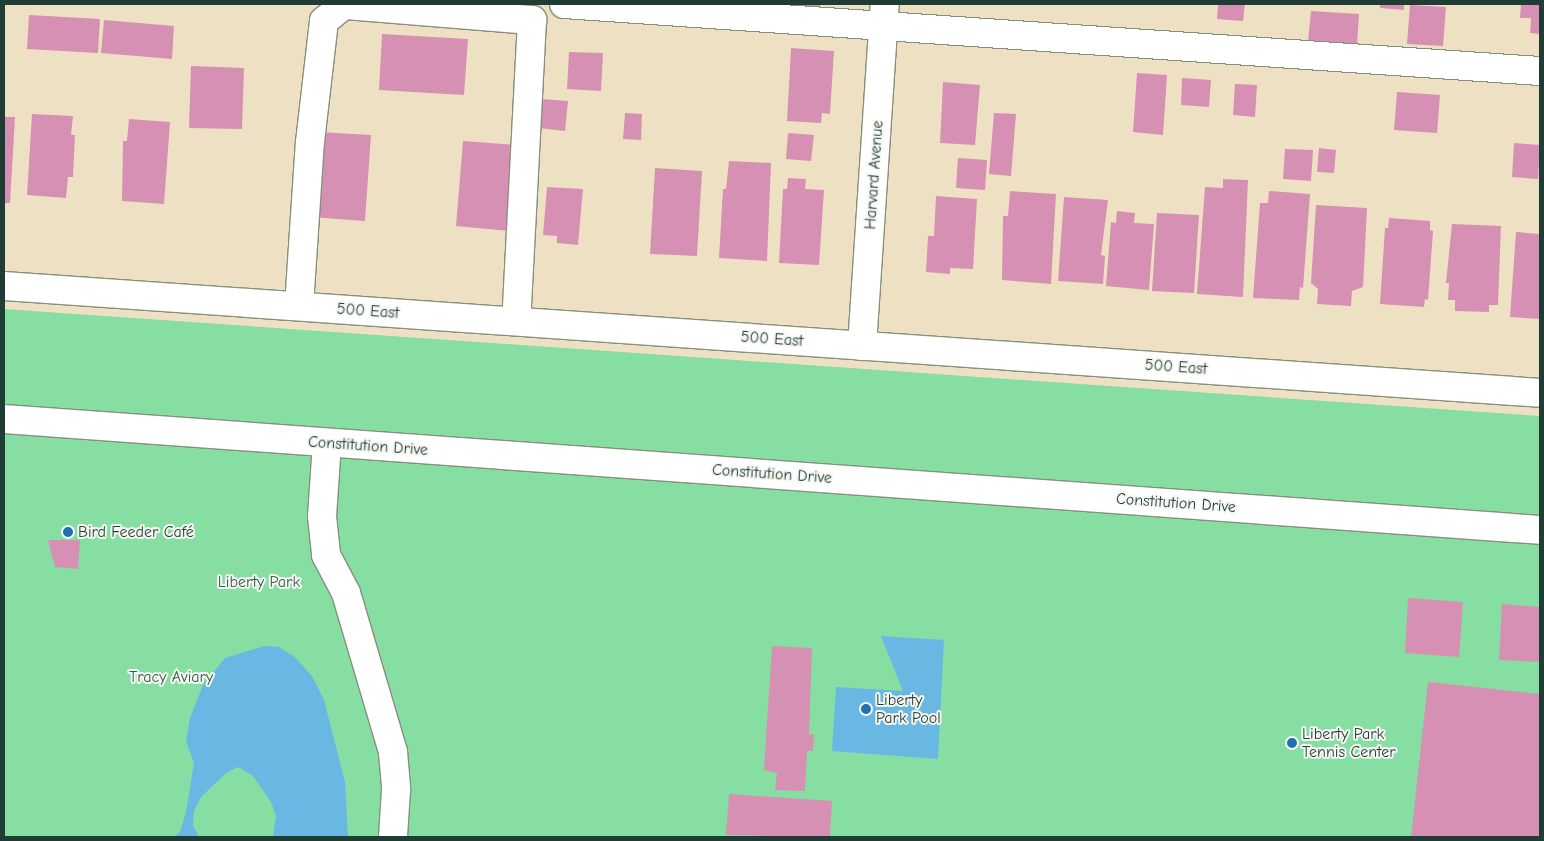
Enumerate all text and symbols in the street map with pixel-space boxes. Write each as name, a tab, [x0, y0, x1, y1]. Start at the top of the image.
street label: Harvard Avenue	[861, 120, 887, 230]
street label: 500 East	[336, 299, 400, 323]
street label: 500 East	[740, 327, 804, 351]
street label: 500 East	[1144, 355, 1208, 379]
street label: Constitution Drive	[307, 432, 429, 460]
street label: Constitution Drive	[711, 460, 833, 488]
street label: Constitution Drive	[1115, 489, 1237, 517]
place label: Bird Feeder Café	[78, 522, 194, 542]
marker: Bird Feeder Café	[62, 526, 74, 538]
park label: Liberty Park	[218, 572, 300, 592]
park label: Tracy Aviary	[129, 667, 213, 687]
place label: Liberty Park Pool	[876, 690, 941, 728]
marker: Liberty Park Pool	[860, 703, 872, 715]
place label: Liberty Park Tennis Center	[1302, 724, 1396, 762]
marker: Liberty Park Tennis Center	[1286, 737, 1298, 749]

